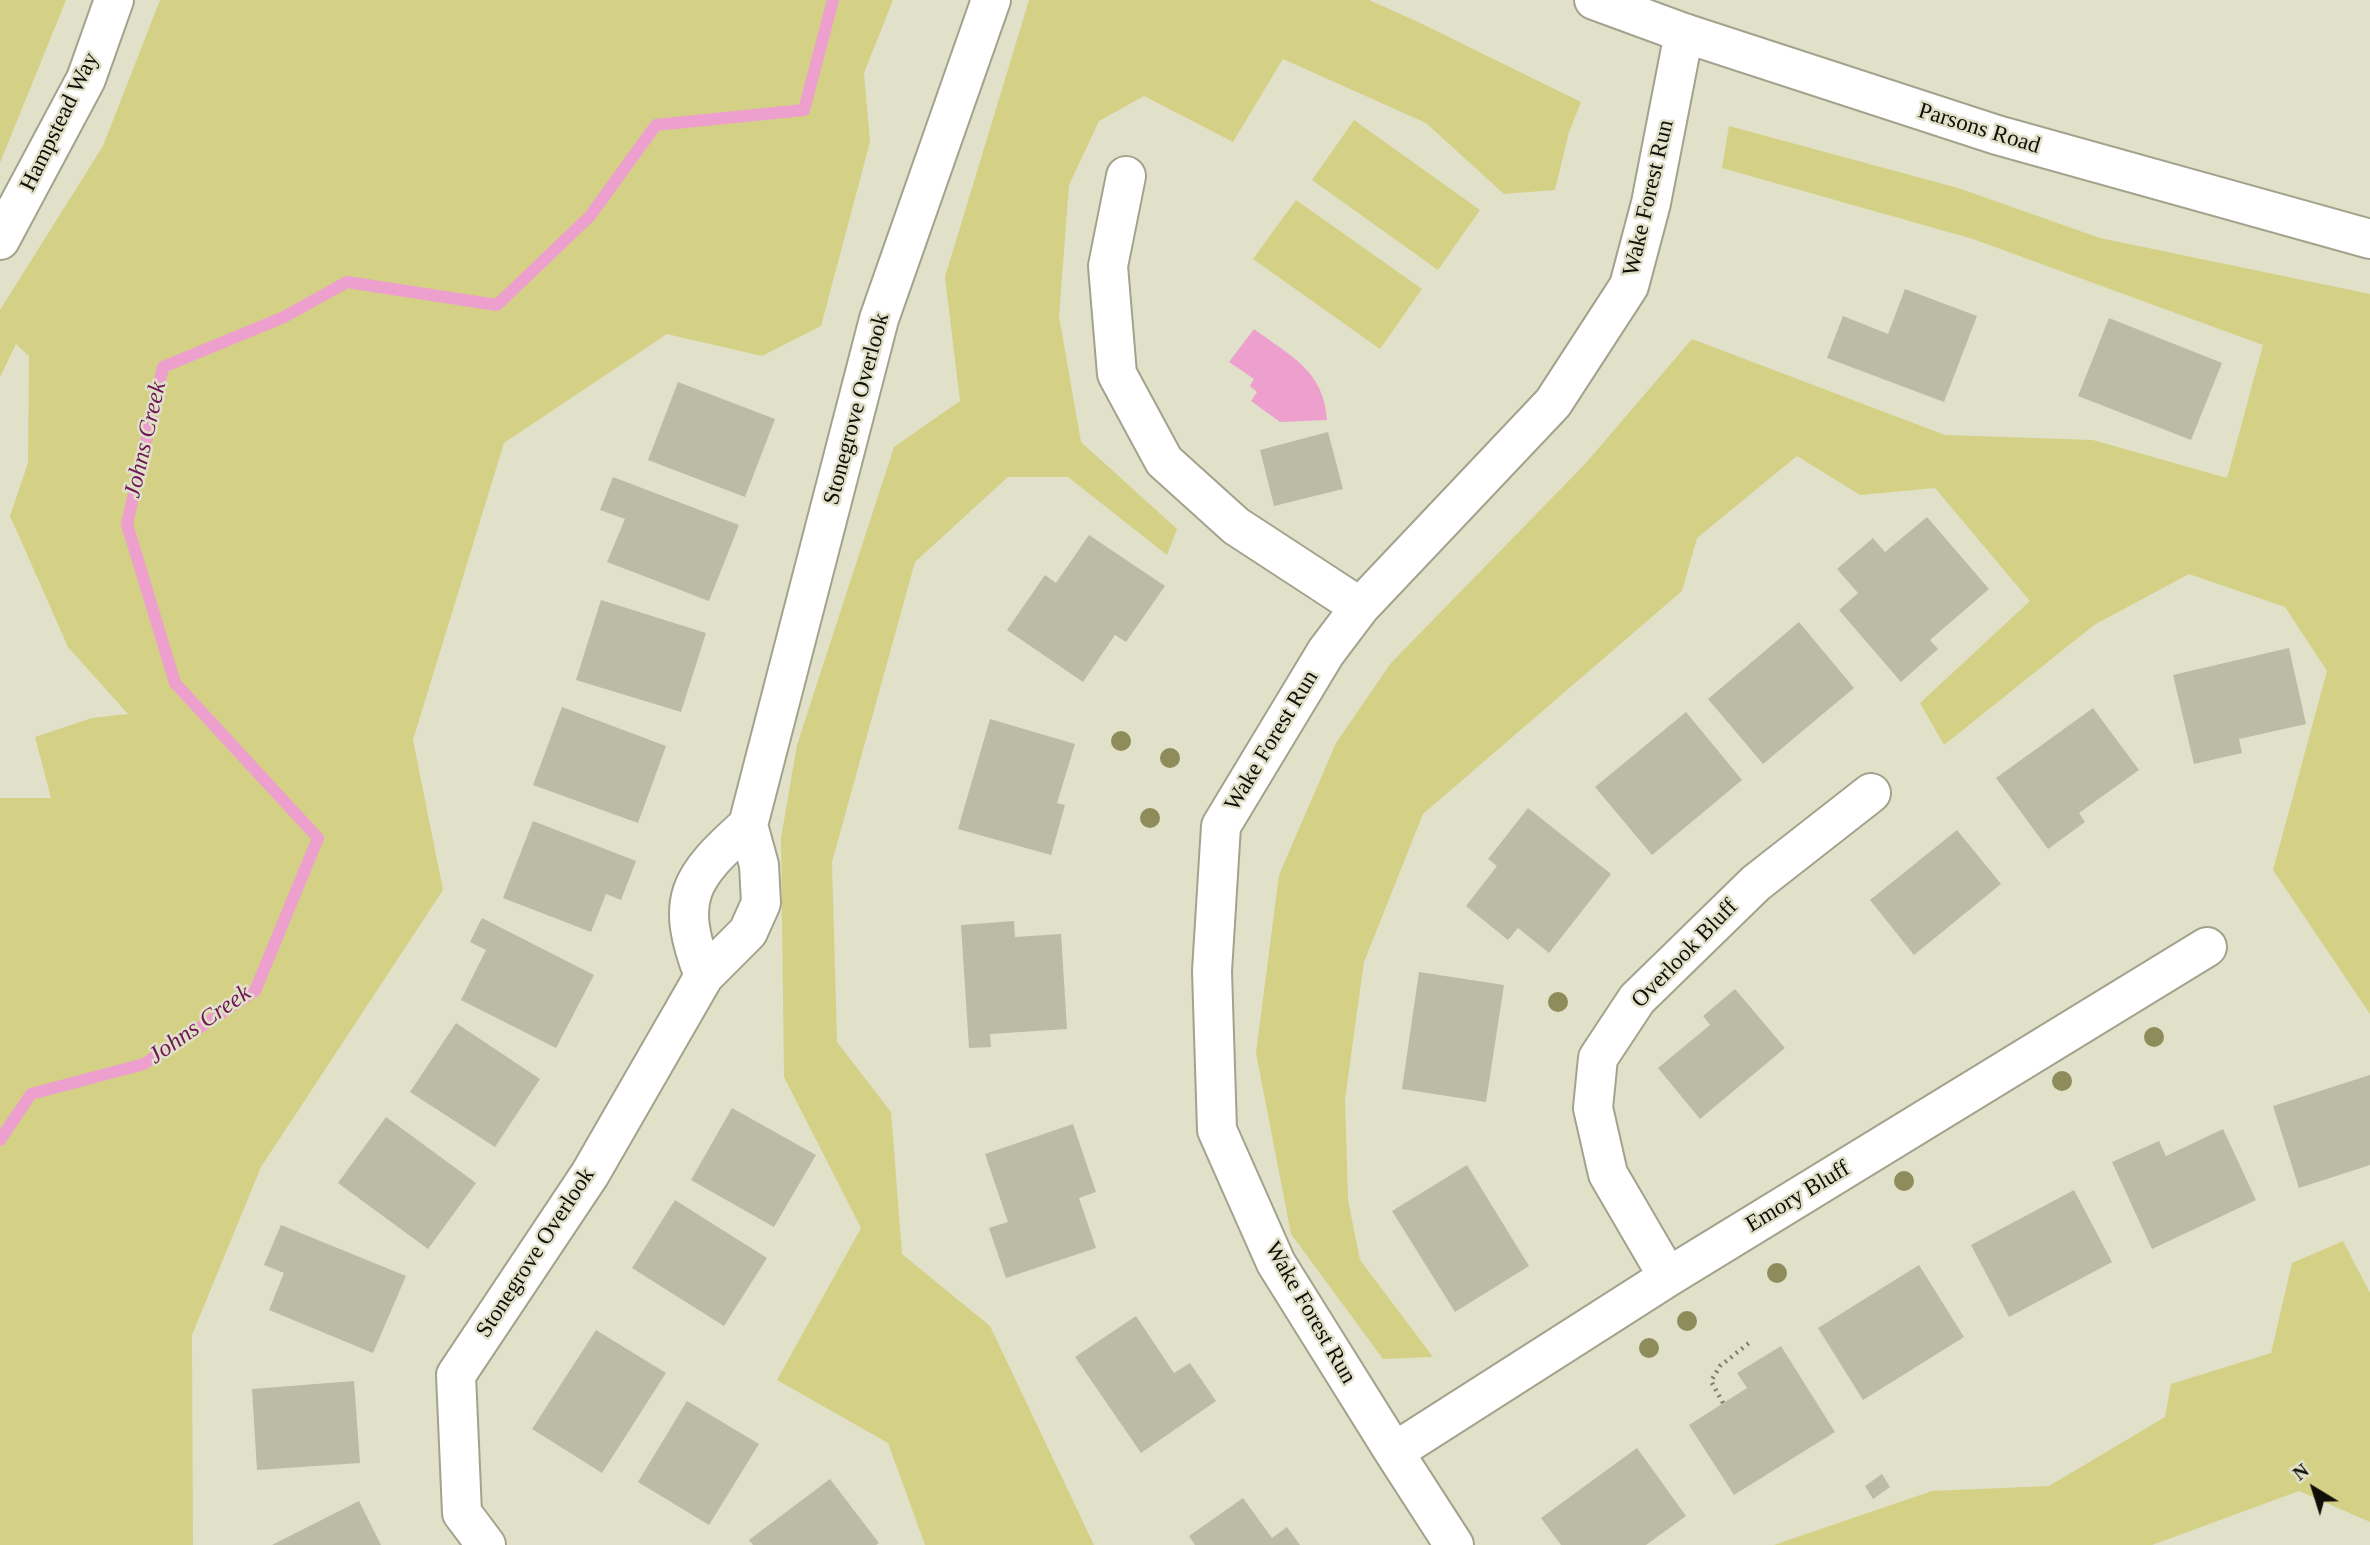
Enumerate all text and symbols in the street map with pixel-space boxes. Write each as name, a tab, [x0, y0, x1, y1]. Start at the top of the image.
street label: Hampstead Way	[15, 48, 105, 196]
street label: Parsons Road	[1915, 97, 2043, 161]
street label: Wake Forest Run	[1618, 117, 1680, 279]
street label: Stonegrove Overlook	[818, 310, 896, 508]
water label: Johns Creek	[119, 379, 173, 501]
street label: Wake Forest Run	[1219, 666, 1325, 816]
street label: Overlook Bluff	[1626, 894, 1744, 1014]
water label: Johns Creek	[143, 979, 257, 1071]
street label: Emory Bluff	[1741, 1155, 1855, 1239]
street label: Stonegrove Overlook	[471, 1163, 601, 1343]
street label: Wake Forest Run	[1258, 1237, 1362, 1389]
north arrow	[2279, 1454, 2349, 1524]
text: N	[2289, 1460, 2313, 1485]

